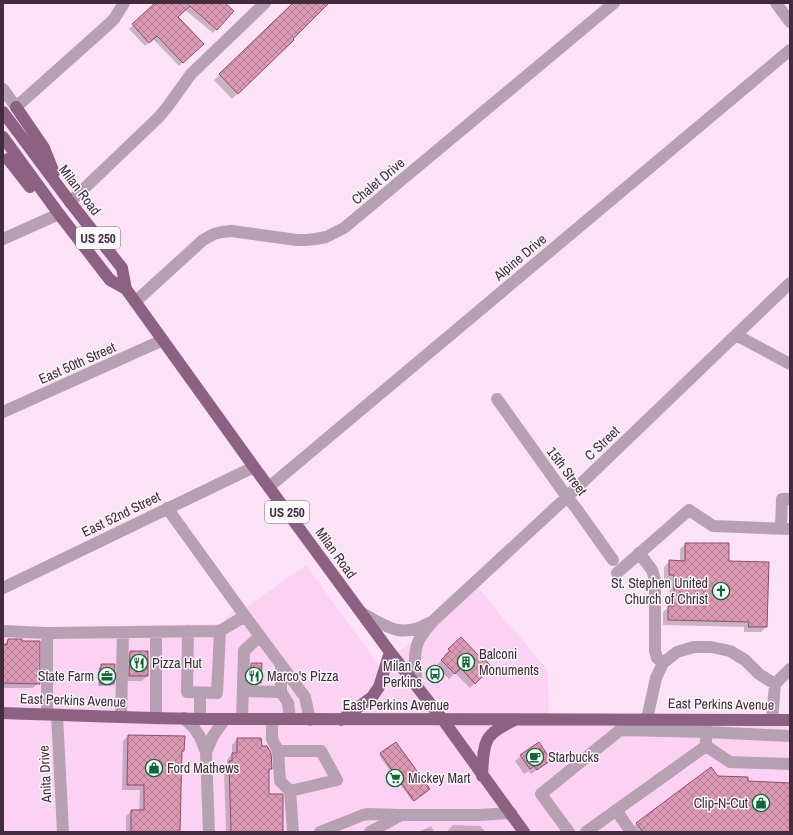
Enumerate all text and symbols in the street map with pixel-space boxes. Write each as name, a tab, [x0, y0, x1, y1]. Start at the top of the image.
street label: Chalet Drive	[348, 154, 408, 208]
street label: Milan Road	[55, 161, 105, 219]
road number: US 250	[76, 227, 120, 249]
street label: Alpine Drive	[489, 230, 550, 285]
street label: East 50th Street	[36, 338, 118, 388]
street label: C Street	[581, 422, 623, 464]
street label: 15th Street	[543, 443, 591, 499]
street label: East 52nd Street	[79, 487, 163, 541]
road number: US 250	[265, 501, 309, 523]
street label: Milan Road	[311, 524, 361, 582]
place label: St. Stephen United Church of Christ	[611, 574, 708, 608]
church icon: St. Stephen United Church of Christ	[711, 581, 731, 601]
place label: Balconi Monuments	[479, 645, 539, 679]
building icon: Balconi Monuments	[456, 652, 476, 672]
restaurant icon: Pizza Hut	[129, 653, 149, 673]
place label: Pizza Hut	[152, 654, 202, 672]
place label: Milan & Perkins	[383, 657, 422, 691]
bus stop icon: Milan & Perkins	[425, 664, 445, 684]
office icon: State Farm	[97, 666, 117, 686]
restaurant icon: Marco's Pizza	[244, 666, 264, 686]
place label: State Farm	[38, 667, 94, 685]
place label: Marco's Pizza	[267, 667, 339, 685]
street label: East Perkins Avenue	[20, 689, 126, 711]
street label: East Perkins Avenue	[668, 694, 774, 714]
street label: East Perkins Avenue	[343, 696, 449, 714]
street label: Anita Drive	[35, 745, 56, 804]
cafe icon: Starbucks	[525, 747, 545, 767]
place label: Starbucks	[548, 748, 599, 766]
shop icon: Ford Mathews	[144, 758, 164, 778]
place label: Ford Mathews	[167, 759, 239, 777]
supermarket icon: Mickey Mart	[385, 768, 405, 788]
place label: Mickey Mart	[408, 769, 471, 787]
shop icon: Clip-N-Cut	[751, 793, 771, 813]
place label: Clip-N-Cut	[694, 794, 748, 812]

